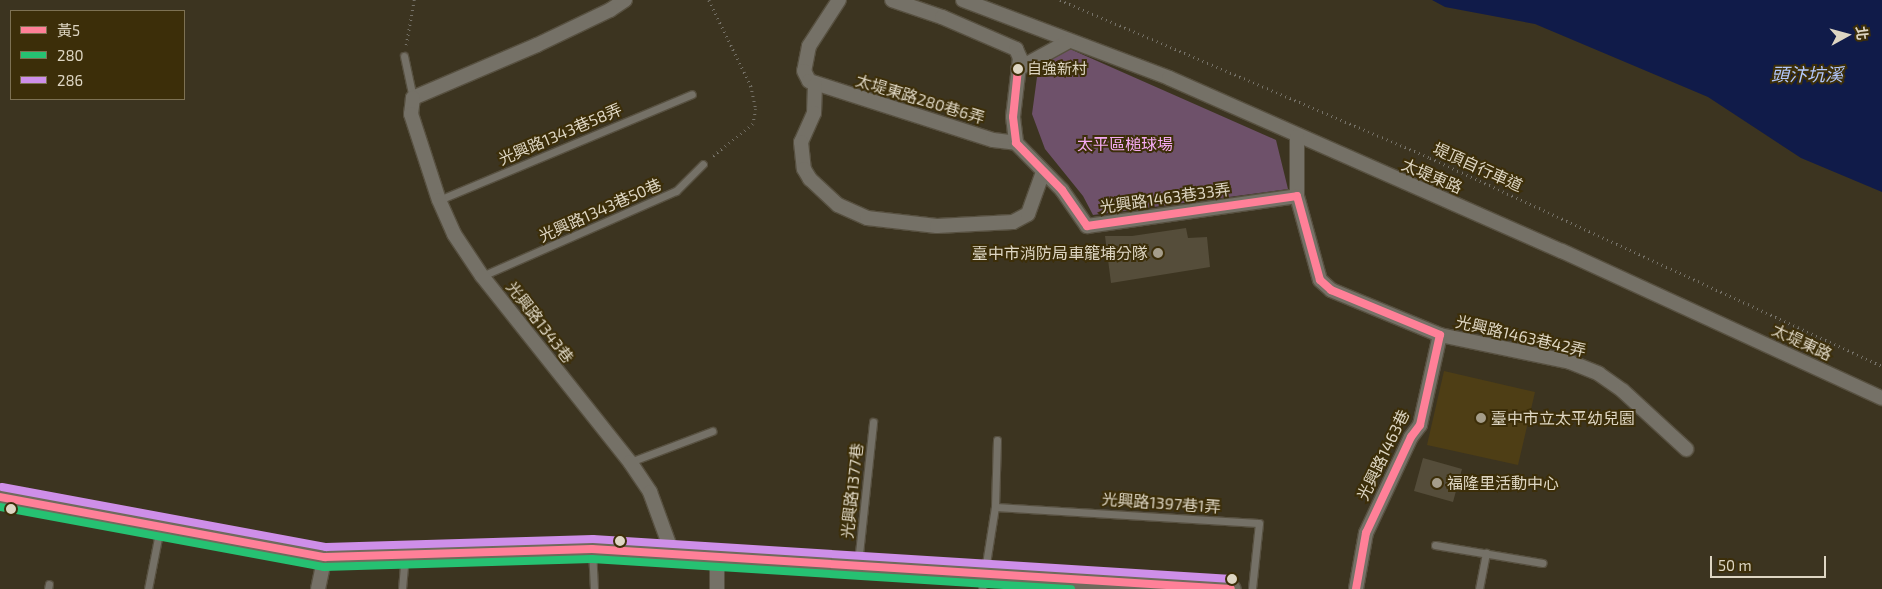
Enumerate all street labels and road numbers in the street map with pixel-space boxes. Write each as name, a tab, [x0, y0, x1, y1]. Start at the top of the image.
street label: 太堤東路280巷6弄	[853, 70, 987, 128]
street label: 光興路1343巷58弄	[495, 99, 625, 169]
street label: 堤頂自行車道	[1430, 139, 1526, 195]
street label: 太堤東路	[1399, 155, 1465, 197]
street label: 光興路1343巷50巷	[536, 174, 664, 246]
street label: 光興路1463巷33弄	[1098, 179, 1232, 217]
street label: 光興路1343巷	[502, 277, 578, 367]
street label: 光興路1463巷42弄	[1454, 312, 1588, 360]
street label: 太堤東路	[1769, 320, 1835, 364]
street label: 光興路1463巷	[1353, 407, 1413, 503]
street label: 光興路1377巷	[837, 442, 867, 540]
street label: 光興路1397巷1弄	[1101, 489, 1221, 517]

